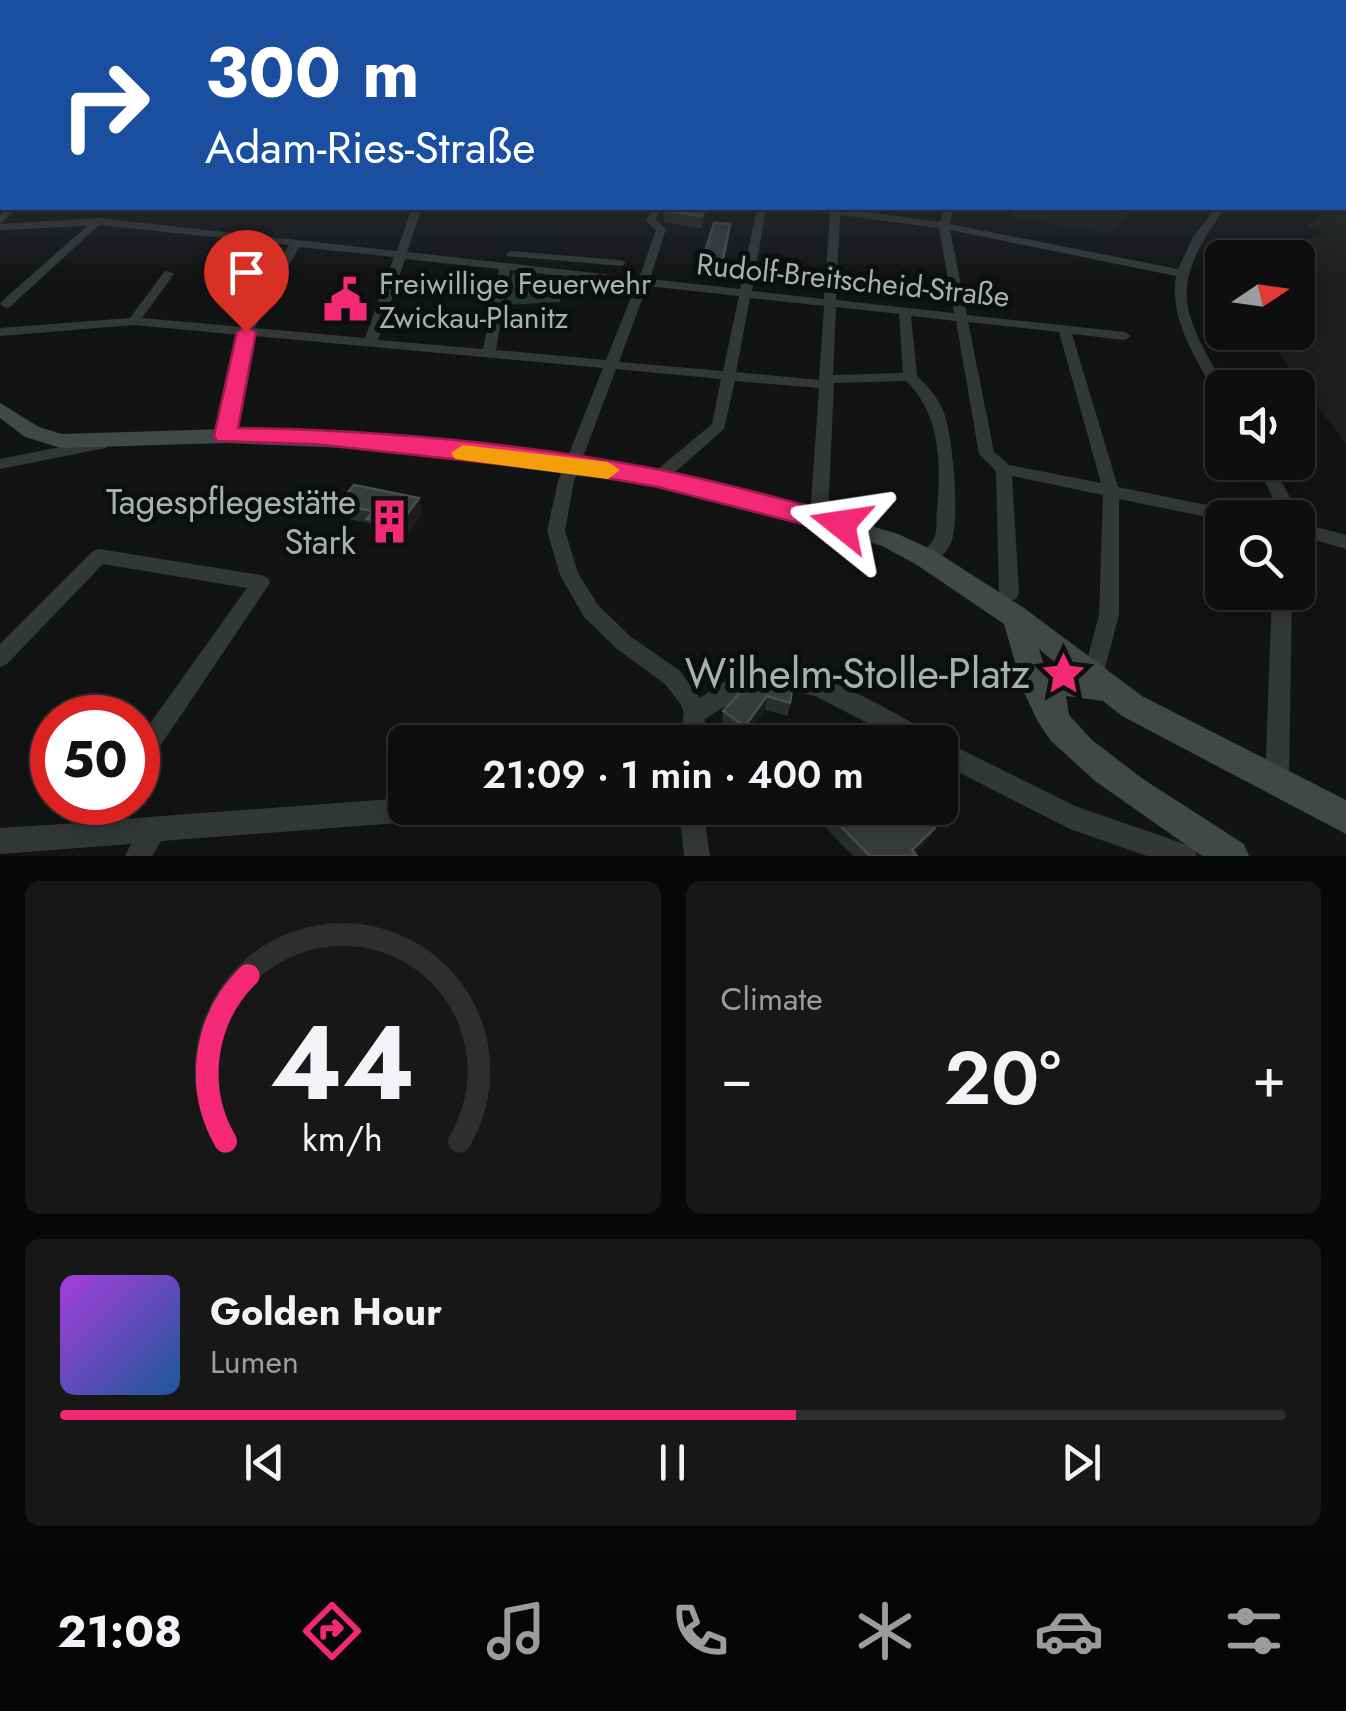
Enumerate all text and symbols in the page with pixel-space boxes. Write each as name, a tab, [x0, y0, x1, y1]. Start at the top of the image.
text: 300 m	[205, 22, 420, 123]
icon: right	[40, 40, 170, 170]
text: Adam-Ries-Straße	[205, 115, 535, 180]
pin	[204, 230, 289, 333]
north arrow	[1205, 240, 1315, 350]
map controls	[1205, 240, 1315, 610]
street label: Rudolf-Breitscheid-Straße	[694, 242, 1012, 318]
icon: arrive	[219, 245, 274, 300]
place label: Freiwillige Feuerwehr Zwickau-Planitz	[379, 262, 652, 339]
public building icon: Freiwillige Feuerwehr Zwickau-Planitz	[322, 276, 370, 324]
button: sound	[1205, 370, 1315, 480]
position arrow	[789, 472, 893, 576]
place label: Tagespflegestätte Stark	[106, 477, 357, 567]
building icon: Tagespflegestätte Stark	[365, 498, 413, 546]
button: search	[1205, 500, 1315, 610]
place label: Wilhelm-Stolle-Platz	[685, 643, 1030, 704]
place icon: Wilhelm-Stolle-Platz	[1039, 649, 1087, 697]
speed limit sign: 50	[30, 695, 160, 825]
text: 21:09 · 1 min · 400 m	[482, 747, 864, 802]
text: Climate	[721, 976, 823, 1022]
text: 44	[270, 988, 415, 1138]
text: 20°	[944, 1024, 1061, 1132]
text: −	[721, 1038, 753, 1118]
text: +	[1252, 1038, 1286, 1118]
text: km/h	[302, 1113, 383, 1164]
text: Golden Hour	[210, 1284, 442, 1339]
text: Lumen	[210, 1339, 299, 1385]
icon: previous	[237, 1435, 292, 1490]
icon: pause	[645, 1435, 700, 1490]
icon: next	[1054, 1435, 1109, 1490]
icon: directions	[297, 1596, 367, 1666]
icon: music	[481, 1596, 551, 1666]
icon: phone	[665, 1596, 735, 1666]
icon: climate	[850, 1596, 920, 1666]
icon: car	[1034, 1596, 1104, 1666]
icon: filters	[1219, 1596, 1289, 1666]
text: 21:08	[57, 1599, 182, 1664]

